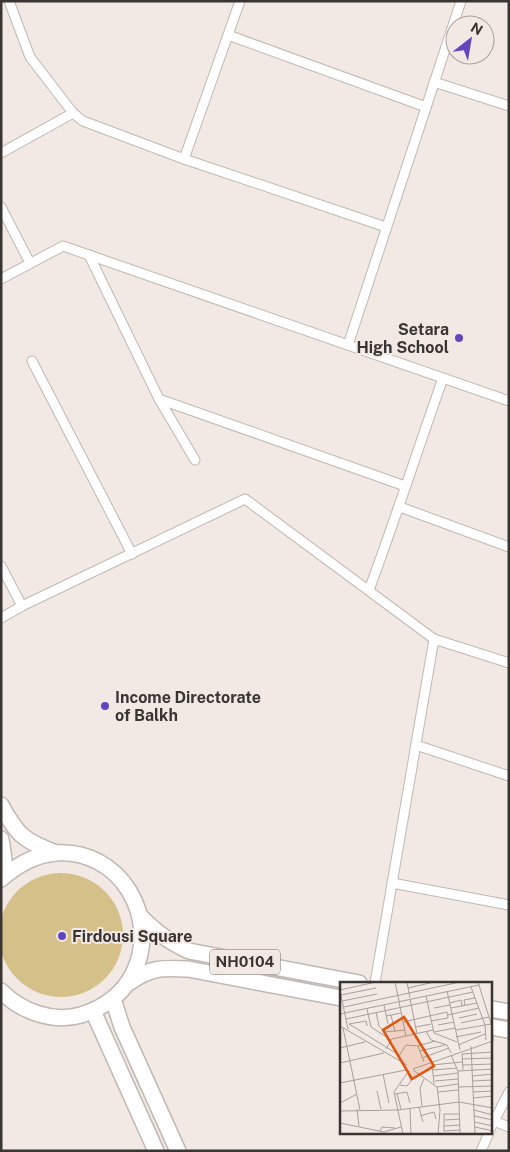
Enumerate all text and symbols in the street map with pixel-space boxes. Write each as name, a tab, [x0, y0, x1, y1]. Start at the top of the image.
north arrow	[445, 15, 495, 65]
text: N	[468, 19, 486, 39]
place label: Setara High School	[356, 320, 449, 357]
marker: Setara High School	[453, 332, 465, 344]
place label: Income Directorate of Balkh	[115, 688, 261, 725]
marker: Income Directorate of Balkh	[99, 700, 111, 712]
place label: Firdousi Square	[72, 927, 193, 946]
marker: Firdousi Square	[56, 930, 68, 942]
road number: NH0104	[210, 950, 280, 974]
inset map	[340, 982, 492, 1134]

